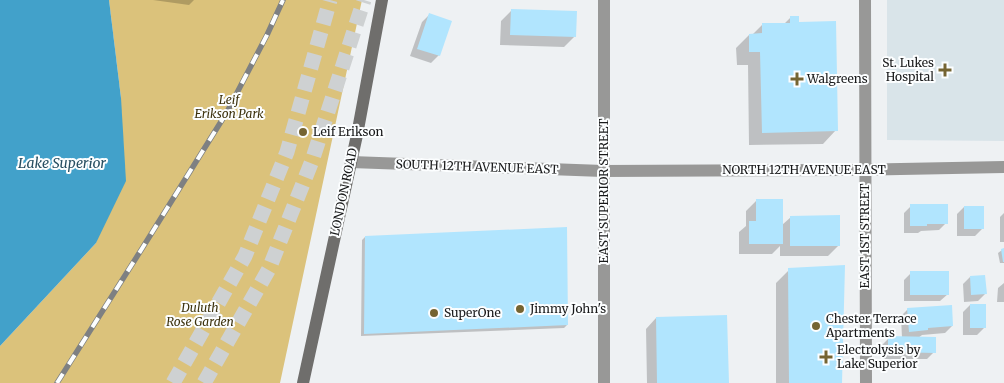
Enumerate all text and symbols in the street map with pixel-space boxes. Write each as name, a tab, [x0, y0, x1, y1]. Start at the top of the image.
place label: St. Lukes Hospital	[882, 55, 934, 84]
marker: St. Lukes Hospital	[938, 63, 952, 77]
place label: Walgreens	[806, 71, 868, 86]
marker: Walgreens	[791, 73, 803, 85]
park label: Leif Erikson Park	[194, 92, 264, 121]
street label: EAST SUPERIOR STREET	[596, 118, 611, 264]
place label: Leif Erikson	[313, 124, 383, 139]
marker: Leif Erikson	[297, 126, 309, 138]
street label: LONDON ROAD	[327, 147, 360, 237]
water label: Lake Superior	[18, 154, 106, 172]
street label: SOUTH 12TH AVENUE EAST	[395, 156, 559, 177]
street label: NORTH 12TH AVENUE EAST	[722, 162, 886, 177]
street label: EAST 1ST STREET	[857, 183, 872, 289]
park label: Duluth Rose Garden	[166, 300, 234, 329]
place label: Jimmy John's	[529, 301, 606, 316]
marker: Jimmy John's	[514, 303, 526, 315]
place label: SuperOne	[444, 305, 501, 320]
marker: SuperOne	[428, 307, 440, 319]
place label: Chester Terrace Apartments	[825, 311, 917, 340]
marker: Chester Terrace Apartments	[810, 320, 822, 332]
place label: Electrolysis by Lake Superior	[837, 342, 921, 371]
marker: Electrolysis by Lake Superior	[819, 350, 833, 364]

